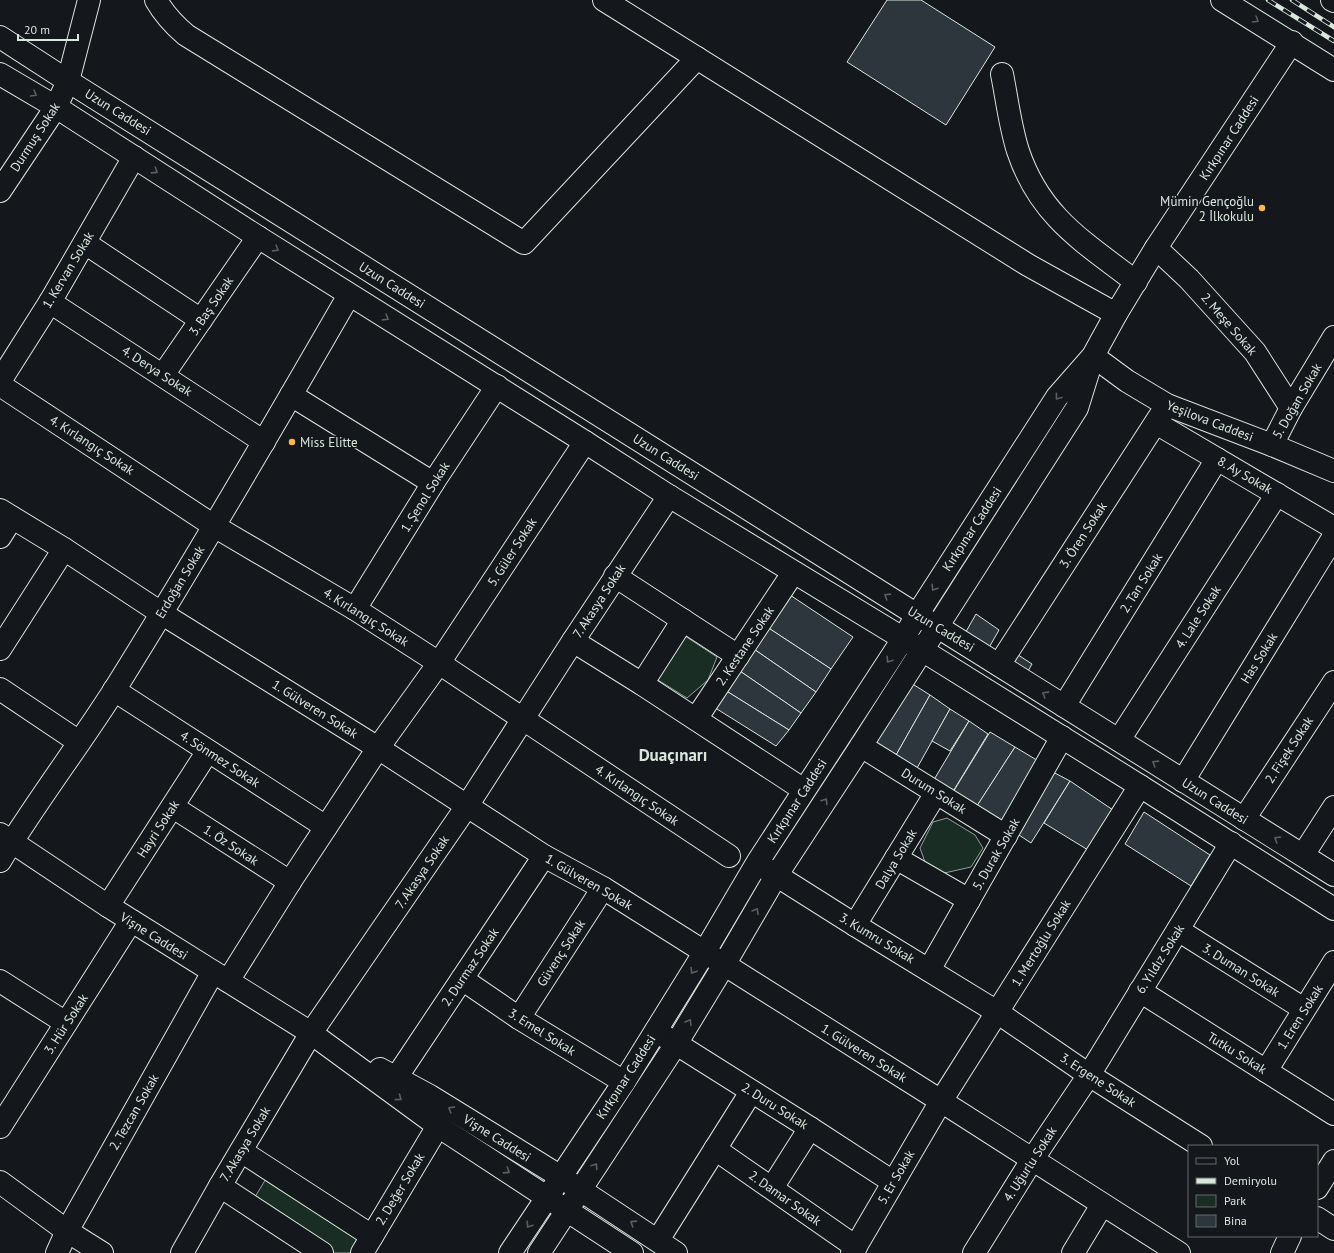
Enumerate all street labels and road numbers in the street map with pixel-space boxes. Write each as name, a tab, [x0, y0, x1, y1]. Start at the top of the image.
street label: Uzun Caddesi	[82, 85, 154, 139]
street label: Kırkpınar Caddesi	[1195, 93, 1263, 183]
street label: Durmuş Sokak	[6, 99, 64, 175]
street label: 1. Kervan Sokak	[38, 228, 98, 312]
street label: Uzun Caddesi	[356, 258, 428, 312]
street label: 3. Baş Sokak	[185, 272, 238, 339]
street label: 2. Meşe Sokak	[1197, 289, 1261, 359]
street label: 4. Derya Sokak	[119, 342, 196, 400]
street label: 5. Doğan Sokak	[1268, 359, 1326, 442]
street label: Yeşilova Caddesi	[1164, 397, 1256, 445]
street label: 4. Kırlangıç Sokak	[46, 411, 138, 479]
street label: Uzun Caddesi	[630, 430, 702, 484]
street label: 8. Ay Sokak	[1214, 452, 1276, 498]
street label: 1. Şenol Sokak	[397, 458, 454, 535]
street label: Kırkpınar Caddesi	[938, 484, 1006, 574]
street label: 3. Ören Sokak	[1055, 498, 1111, 571]
street label: 5. Güler Sokak	[484, 514, 541, 589]
street label: Erdoğan Sokak	[152, 542, 209, 622]
street label: 2. Tan Sokak	[1116, 549, 1167, 616]
street label: 7. Akasya Sokak	[569, 560, 630, 641]
street label: 4. Lale Sokak	[1171, 582, 1225, 652]
street label: 4. Kırlangıç Sokak	[320, 584, 413, 651]
street label: 2. Kestane Sokak	[712, 602, 778, 689]
street label: Uzun Caddesi	[904, 602, 978, 656]
street label: Has Sokak	[1237, 629, 1282, 687]
street label: 1. Gülveren Sokak	[269, 676, 362, 743]
street label: 2. Fişek Sokak	[1261, 713, 1317, 787]
street label: 4. Sönmez Sokak	[177, 727, 264, 792]
street label: Kırkpınar Caddesi	[763, 756, 831, 846]
street label: 4. Kırlangıç Sokak	[592, 761, 683, 830]
street label: Durum Sokak	[898, 764, 970, 818]
street label: Uzun Caddesi	[1179, 774, 1251, 828]
street label: Hayri Sokak	[133, 796, 183, 861]
street label: 5. Durak Sokak	[968, 814, 1024, 893]
street label: 1. Öz Sokak	[200, 821, 263, 870]
street label: Dalya Sokak	[871, 825, 921, 892]
street label: 7. Akasya Sokak	[391, 831, 453, 912]
street label: 1. Gülveren Sokak	[542, 850, 636, 914]
street label: 1. Mertoğlu Sokak	[1007, 896, 1075, 990]
street label: Vişne Caddesi	[116, 908, 191, 964]
street label: 3. Kumru Sokak	[836, 909, 919, 968]
street label: Güvenç Sokak	[533, 916, 589, 990]
street label: 6. Yıldız Sokak	[1132, 921, 1188, 997]
street label: 2. Durmaz Sokak	[438, 924, 503, 1009]
street label: 3. Duman Sokak	[1199, 939, 1284, 1001]
street label: 1. Eren Sokak	[1273, 981, 1327, 1053]
street label: 3. Hür Sokak	[40, 990, 92, 1057]
street label: 3. Emel Sokak	[505, 1005, 580, 1060]
street label: 1. Gülveren Sokak	[818, 1020, 911, 1087]
street label: Tutku Sokak	[1204, 1028, 1270, 1078]
street label: Kırkpınar Caddesi	[592, 1032, 660, 1122]
street label: 3. Ergene Sokak	[1057, 1049, 1140, 1111]
street label: 2. Tezcan Sokak	[105, 1070, 163, 1153]
street label: 2. Duru Sokak	[738, 1079, 812, 1134]
street label: 7. Akasya Sokak	[216, 1103, 275, 1185]
street label: Vişne Caddesi	[459, 1110, 534, 1166]
street label: 4. Uğurlu Sokak	[999, 1123, 1061, 1205]
street label: 5. Er Sokak	[874, 1146, 919, 1207]
street label: 2. Değer Sokak	[372, 1149, 429, 1228]
street label: 2. Damar Sokak	[745, 1167, 825, 1230]

